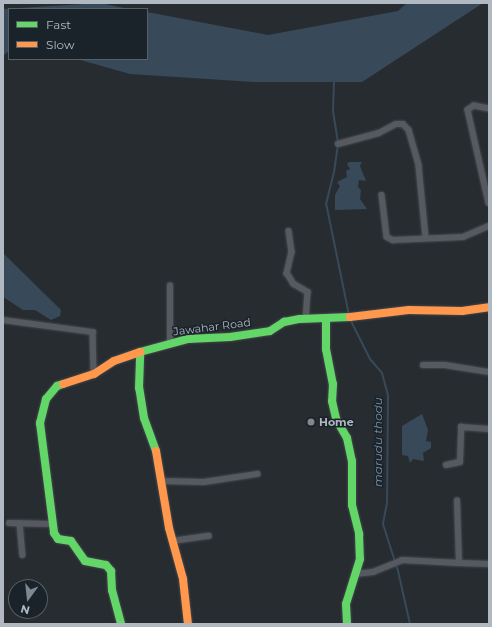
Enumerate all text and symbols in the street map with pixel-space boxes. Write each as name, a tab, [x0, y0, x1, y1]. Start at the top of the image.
legend	[8, 8, 148, 60]
text: Fast	[46, 17, 71, 32]
text: Slow	[46, 37, 75, 52]
street label: Jawahar Road	[173, 316, 251, 338]
water label: marudu thodu	[371, 397, 385, 487]
place label: Home	[319, 415, 354, 429]
marker: Home	[306, 417, 316, 427]
north arrow	[8, 579, 48, 619]
text: N	[19, 602, 31, 618]

